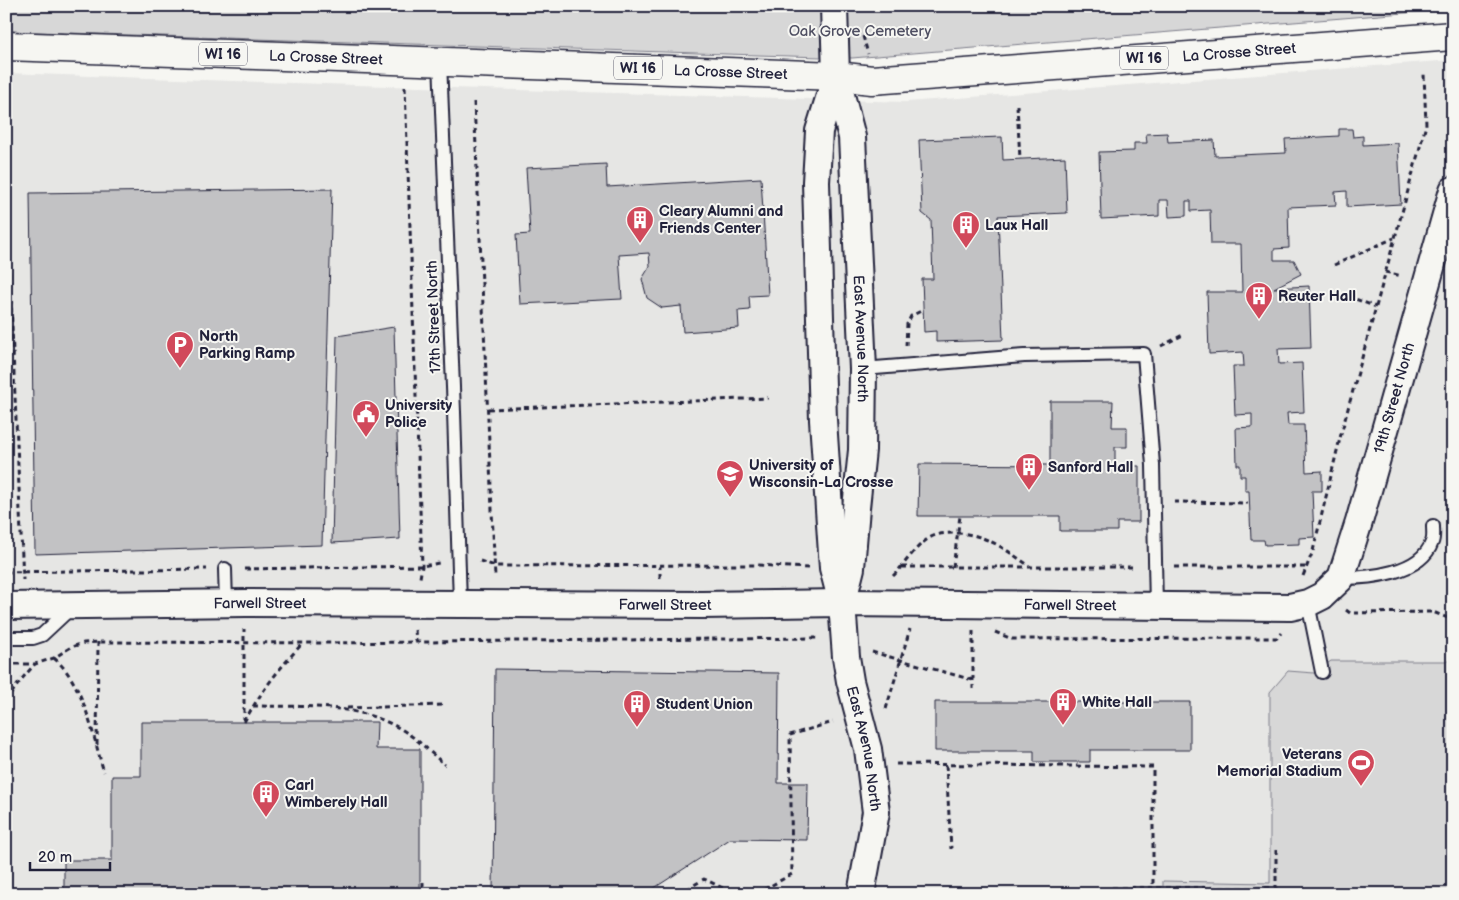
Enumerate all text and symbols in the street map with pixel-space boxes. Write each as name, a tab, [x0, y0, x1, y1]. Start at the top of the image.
park label: Oak Grove Cemetery	[789, 22, 932, 41]
street label: La Crosse Street	[1182, 38, 1297, 66]
road number: WI 16	[199, 42, 247, 66]
street label: La Crosse Street	[269, 46, 383, 69]
road number: WI 16	[1120, 46, 1168, 70]
road number: WI 16	[614, 56, 662, 80]
street label: La Crosse Street	[673, 61, 788, 84]
place label: Cleary Alumni and Friends Center	[659, 202, 783, 238]
building icon: Cleary Alumni and Friends Center	[625, 205, 655, 244]
building icon: Laux Hall	[951, 210, 981, 249]
place label: Laux Hall	[985, 216, 1048, 235]
street label: 17th Street North	[423, 260, 445, 374]
street label: East Avenue North	[849, 275, 873, 402]
building icon: Reuter Hall	[1244, 281, 1274, 320]
place label: Reuter Hall	[1278, 287, 1356, 306]
place label: North Parking Ramp	[199, 327, 295, 363]
parking icon: North Parking Ramp	[165, 330, 195, 369]
street label: 19th Street North	[1369, 340, 1419, 456]
place label: University Police	[385, 396, 452, 432]
public building icon: University Police	[351, 399, 381, 438]
building icon: Sanford Hall	[1014, 452, 1044, 491]
place label: University of Wisconsin-La Crosse	[749, 456, 894, 492]
place label: Sanford Hall	[1048, 458, 1133, 477]
school or university icon: University of Wisconsin-La Crosse	[715, 459, 745, 498]
street label: Farwell Street	[213, 593, 307, 613]
street label: Farwell Street	[618, 595, 712, 615]
street label: Farwell Street	[1023, 595, 1117, 615]
street label: East Avenue North	[842, 684, 885, 812]
building icon: White Hall	[1048, 687, 1078, 726]
building icon: Student Union	[622, 689, 652, 728]
place label: White Hall	[1082, 693, 1152, 712]
place label: Student Union	[656, 695, 753, 714]
place label: Veterans Memorial Stadium	[1217, 745, 1342, 781]
sports icon: Veterans Memorial Stadium	[1346, 748, 1376, 787]
place label: Carl Wimberely Hall	[285, 776, 387, 812]
building icon: Carl Wimberely Hall	[251, 779, 281, 818]
scale bar	[30, 840, 110, 872]
text: 20 m	[38, 848, 72, 867]

